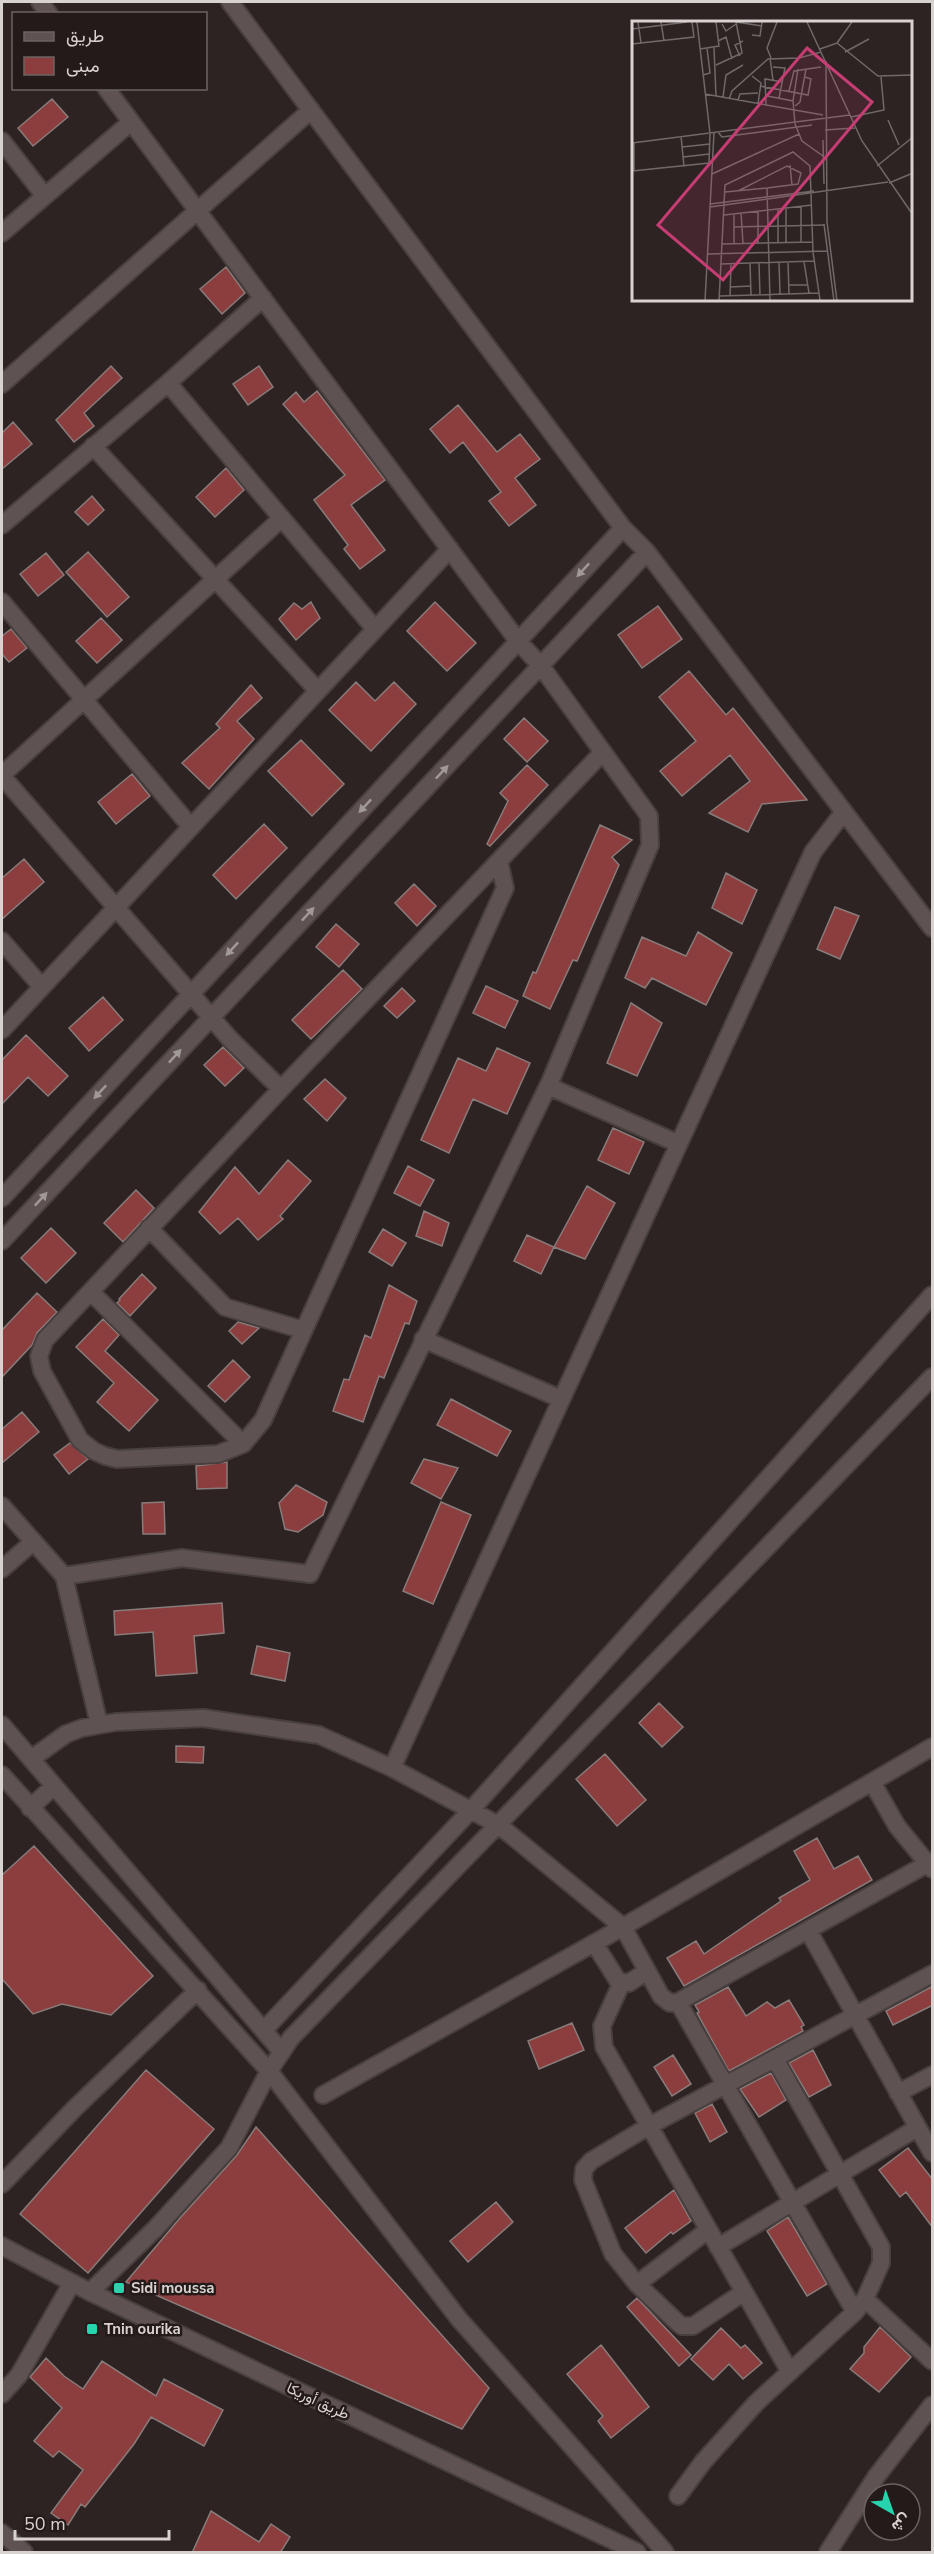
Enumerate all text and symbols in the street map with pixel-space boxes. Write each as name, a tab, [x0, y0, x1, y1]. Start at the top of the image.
legend	[12, 12, 207, 90]
inset map	[632, 21, 913, 302]
text: طريق	[66, 24, 104, 48]
text: مبنى	[66, 54, 100, 78]
one-way arrow	[576, 563, 590, 578]
one-way arrow	[434, 765, 448, 779]
one-way arrow	[358, 798, 372, 813]
one-way arrow	[301, 907, 315, 922]
one-way arrow	[226, 941, 240, 955]
one-way arrow	[168, 1049, 182, 1064]
one-way arrow	[93, 1084, 107, 1099]
one-way arrow	[34, 1192, 48, 1206]
place label: Sidi moussa	[131, 2278, 215, 2298]
marker: Sidi moussa	[112, 2281, 126, 2295]
place label: Tnin ourika	[104, 2319, 181, 2339]
marker: Tnin ourika	[85, 2322, 99, 2336]
street label: طريق أوريكا	[283, 2378, 353, 2424]
north arrow	[862, 2482, 922, 2542]
scale bar	[15, 2503, 170, 2541]
text: ش	[887, 2508, 915, 2537]
text: 50 m	[24, 2512, 66, 2536]

